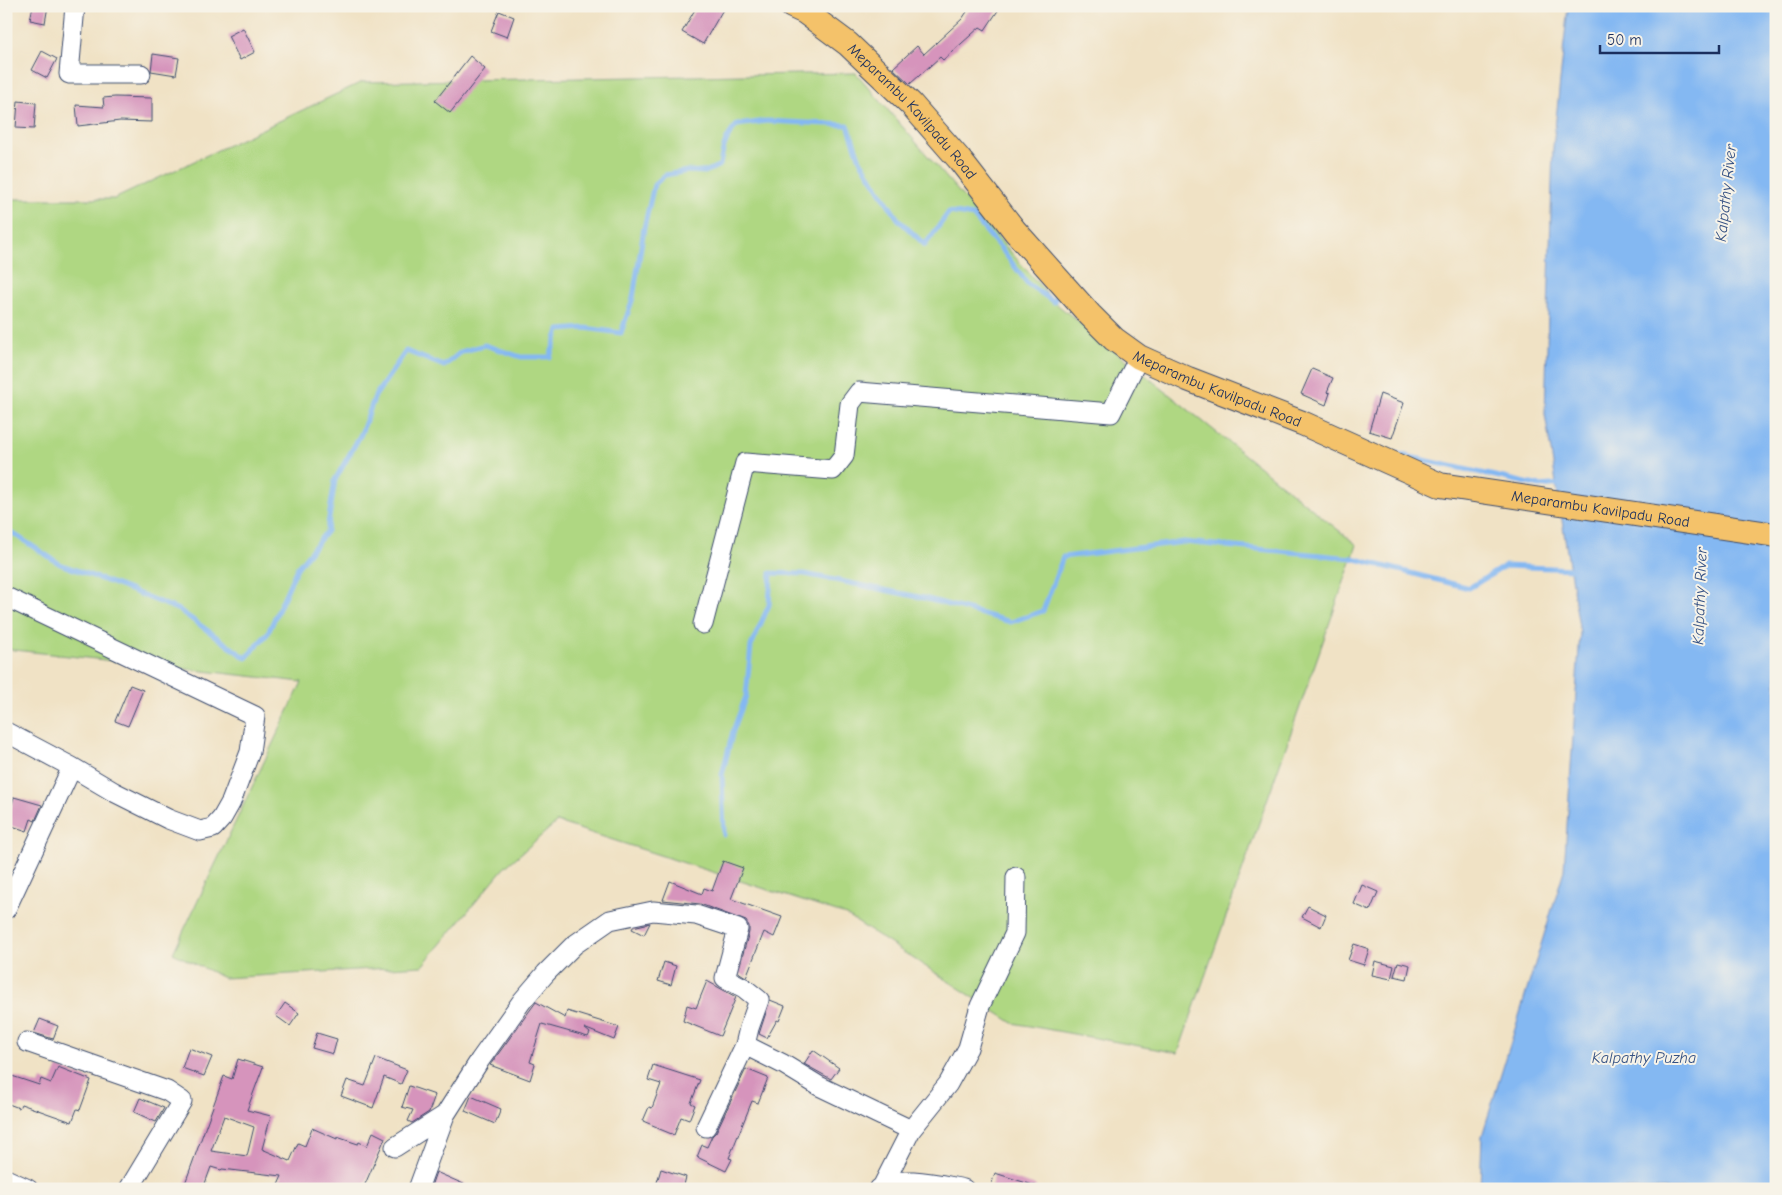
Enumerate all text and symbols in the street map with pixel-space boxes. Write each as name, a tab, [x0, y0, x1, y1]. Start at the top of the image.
scale bar	[1600, 22, 1718, 54]
text: 50 m	[1607, 31, 1642, 49]
street label: Meparambu Kavilpadu Road	[844, 40, 980, 183]
water label: Kalpathy River	[1712, 143, 1740, 243]
street label: Meparambu Kavilpadu Road	[1130, 346, 1304, 431]
street label: Meparambu Kavilpadu Road	[1510, 487, 1691, 531]
water label: Kalpathy River	[1689, 546, 1711, 645]
water label: Kalpathy Puzha	[1592, 1049, 1696, 1067]

